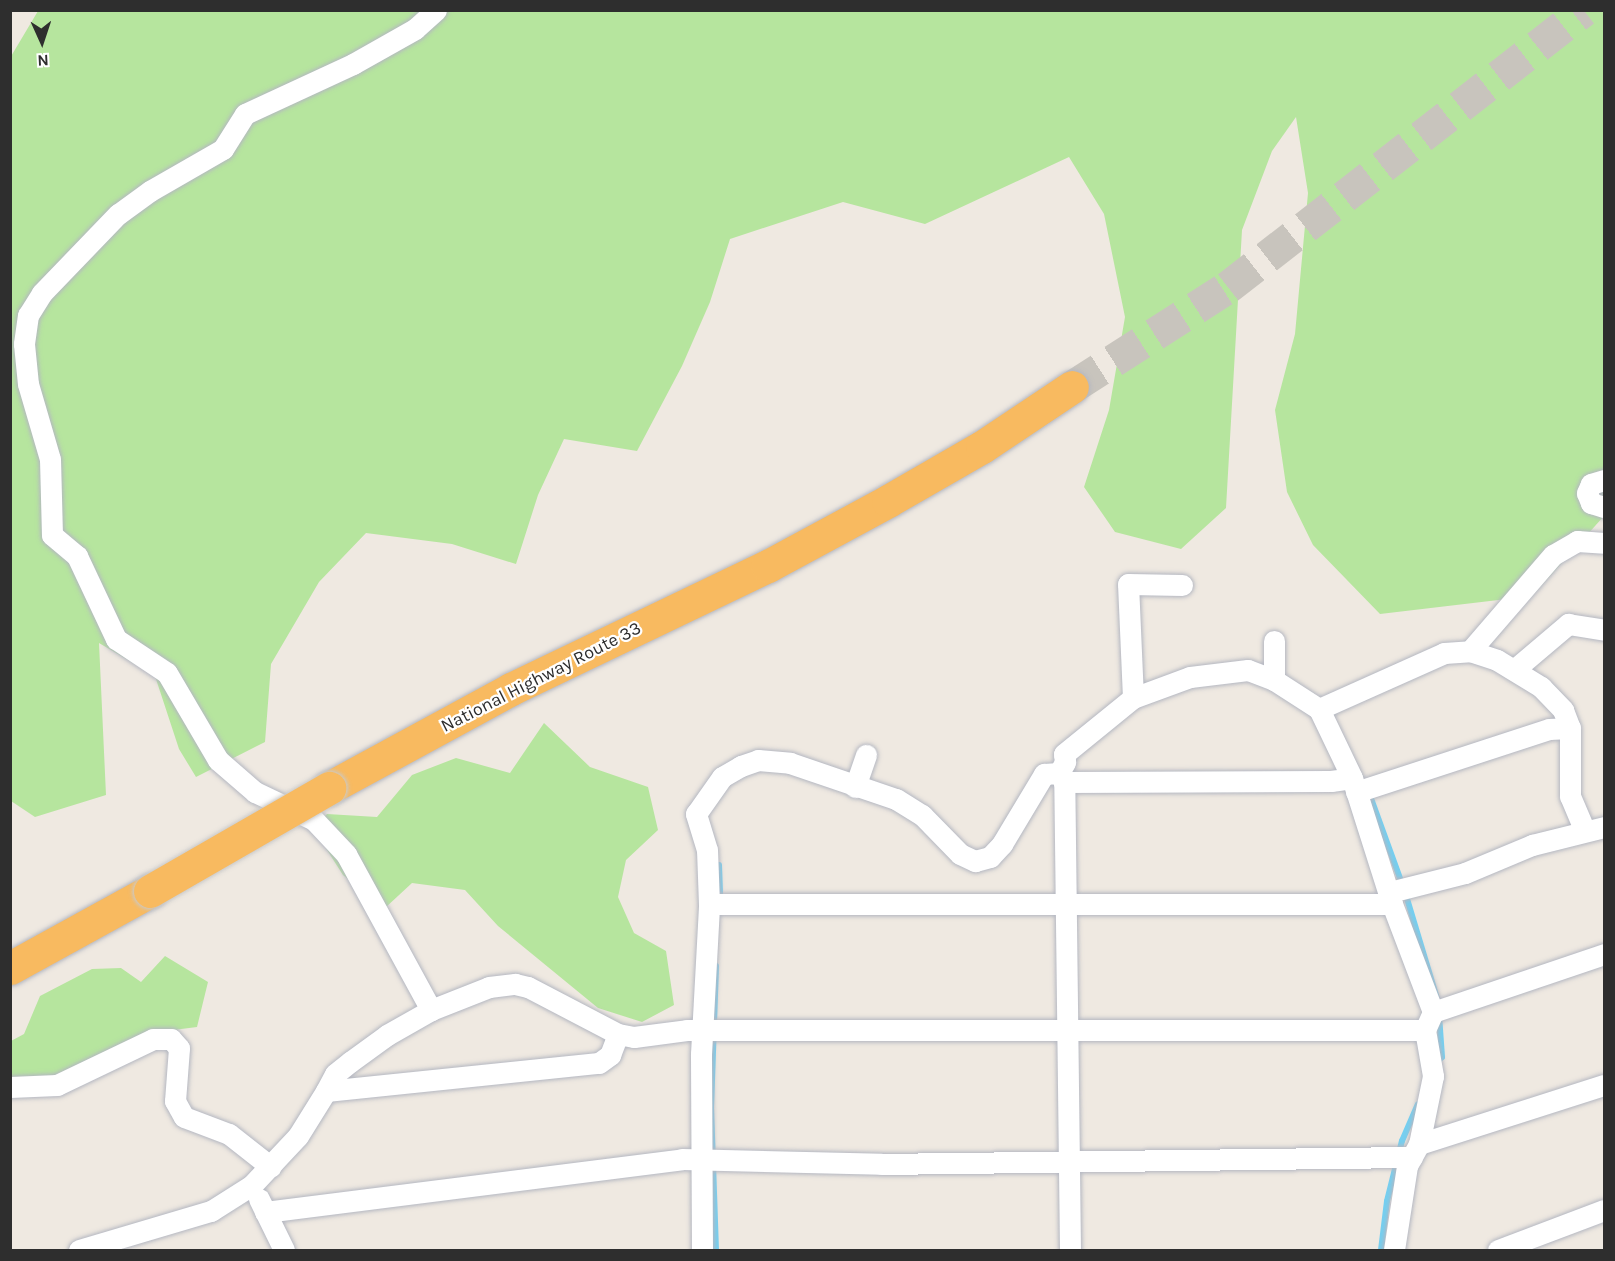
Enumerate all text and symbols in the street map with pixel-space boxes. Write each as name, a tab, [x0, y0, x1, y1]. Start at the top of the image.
north arrow	[12, 12, 72, 72]
text: N	[37, 51, 49, 70]
street label: National Highway Route 33	[437, 617, 645, 737]

